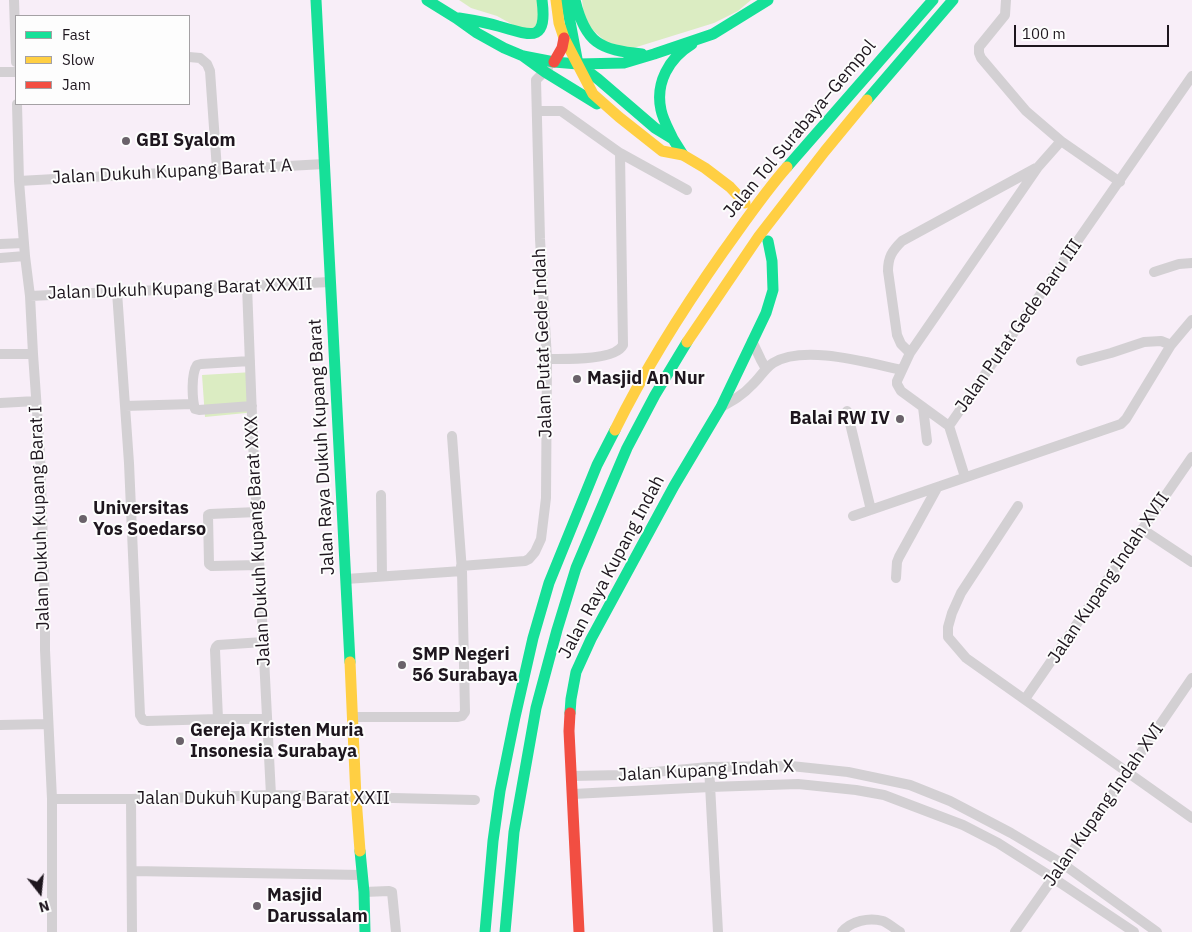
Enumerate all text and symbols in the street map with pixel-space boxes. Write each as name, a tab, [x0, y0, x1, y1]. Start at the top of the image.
legend	[15, 15, 190, 105]
scale bar	[1017, 15, 1172, 47]
text: 100 m	[1022, 24, 1066, 43]
text: Fast	[62, 25, 90, 44]
street label: Jalan Tol Surabaya–Gempol	[719, 36, 881, 222]
text: Slow	[62, 50, 95, 69]
text: Jam	[62, 75, 91, 94]
place label: GBI Syalom	[136, 130, 236, 152]
marker: GBI Syalom	[120, 135, 132, 147]
street label: Jalan Dukuh Kupang Barat I A	[51, 155, 293, 189]
street label: Jalan Putat Gede Baru III	[951, 235, 1087, 417]
street label: Jalan Putat Gede Indah	[529, 248, 557, 438]
street label: Jalan Dukuh Kupang Barat XXXII	[47, 274, 313, 304]
street label: Jalan Raya Dukuh Kupang Barat	[304, 318, 340, 576]
place label: Masjid An Nur	[587, 368, 705, 390]
marker: Masjid An Nur	[571, 373, 583, 385]
street label: Jalan Dukuh Kupang Barat I	[25, 405, 55, 631]
place label: Balai RW IV	[790, 408, 890, 430]
marker: Balai RW IV	[894, 413, 906, 425]
street label: Jalan Dukuh Kupang Barat XXX	[241, 415, 275, 667]
street label: Jalan Raya Kupang Indah	[554, 472, 670, 662]
street label: Jalan Kupang Indah XVII	[1044, 488, 1174, 668]
place label: Universitas Yos Soedarso	[93, 498, 206, 540]
marker: Universitas Yos Soedarso	[77, 513, 89, 525]
place label: SMP Negeri 56 Surabaya	[412, 644, 518, 686]
marker: SMP Negeri 56 Surabaya	[396, 659, 408, 671]
street label: Jalan Kupang Indah XVI	[1039, 719, 1169, 891]
place label: Gereja Kristen Muria Insonesia Surabaya	[190, 720, 364, 762]
marker: Gereja Kristen Muria Insonesia Surabaya	[174, 735, 186, 747]
street label: Jalan Kupang Indah X	[617, 756, 795, 786]
street label: Jalan Dukuh Kupang Barat XXII	[136, 788, 390, 810]
north arrow	[15, 867, 65, 917]
place label: Masjid Darussalam	[267, 885, 368, 928]
text: N	[37, 896, 51, 916]
marker: Masjid Darussalam	[251, 900, 263, 912]

